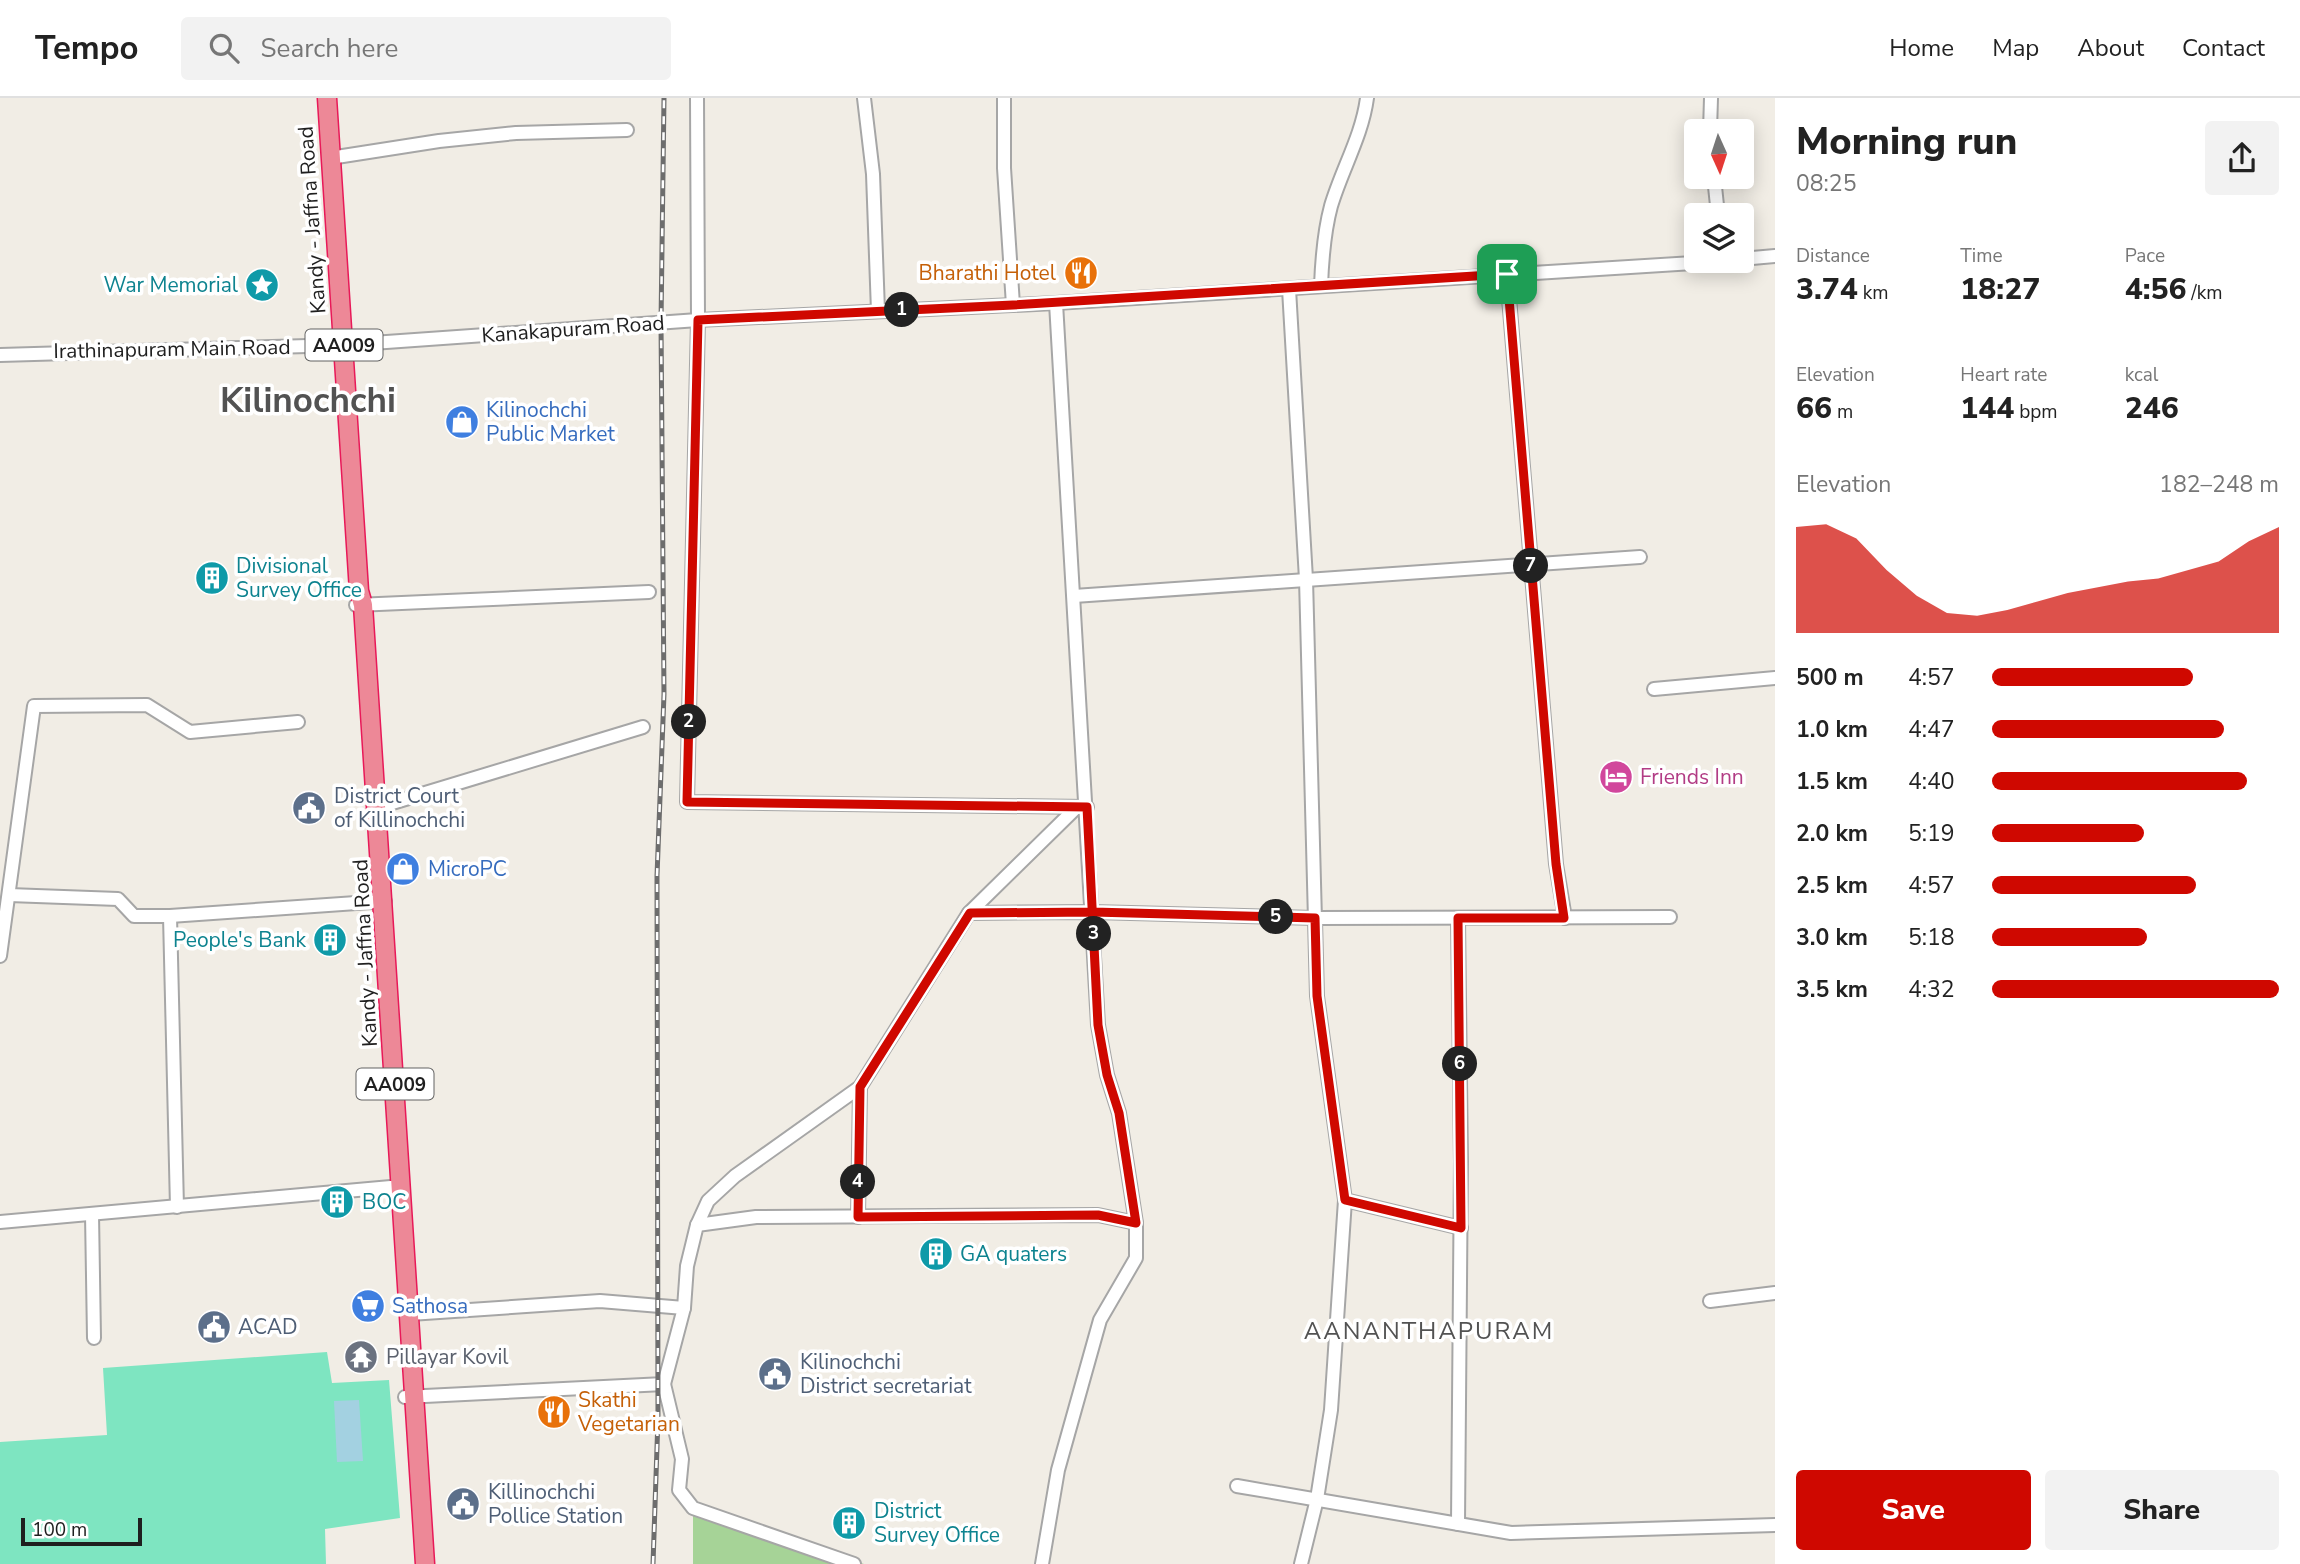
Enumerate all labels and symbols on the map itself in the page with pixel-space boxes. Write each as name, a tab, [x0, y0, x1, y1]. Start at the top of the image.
north arrow	[1684, 119, 1754, 189]
street label: Kandy - Jaffna Road	[291, 125, 333, 315]
pin	[1477, 244, 1537, 304]
restaurant icon: Bharathi Hotel	[1062, 254, 1100, 292]
place label: Bharathi Hotel	[918, 259, 1057, 287]
place icon: War Memorial	[243, 266, 281, 304]
place label: War Memorial	[104, 271, 239, 299]
pin: 1	[884, 292, 920, 328]
street label: Kanakapuram Road	[480, 309, 666, 349]
road number: AA009	[306, 330, 382, 360]
street label: Irathinapuram Main Road	[53, 333, 291, 365]
district label: Kilinochchi	[220, 377, 396, 424]
place label: Kilinochchi Public Market	[486, 396, 615, 448]
shop icon: Kilinochchi Public Market	[443, 403, 481, 441]
pin: 7	[1514, 548, 1548, 584]
place label: Divisional Survey Office	[236, 552, 362, 604]
building icon: Divisional Survey Office	[193, 559, 231, 597]
pin: 2	[672, 704, 706, 740]
hotel icon: Friends Inn	[1597, 758, 1635, 796]
place label: Friends Inn	[1640, 763, 1744, 791]
place label: District Court of Killinochchi	[334, 782, 465, 834]
public building icon: District Court of Killinochchi	[290, 789, 328, 827]
shop icon: MicroPC	[384, 850, 422, 888]
place label: MicroPC	[428, 855, 507, 883]
street label: Kandy - Jaffna Road	[346, 858, 384, 1048]
pin: 5	[1258, 900, 1294, 934]
pin: 3	[1076, 916, 1112, 952]
building icon: People's Bank	[311, 921, 349, 959]
place label: People's Bank	[173, 926, 306, 954]
pin: 6	[1442, 1046, 1478, 1082]
road number: AA009	[356, 1068, 434, 1100]
pin: 4	[840, 1164, 876, 1200]
building icon: BOC	[318, 1183, 356, 1221]
place label: BOC	[362, 1188, 406, 1216]
building icon: GA quaters	[917, 1235, 955, 1273]
place label: GA quaters	[960, 1240, 1067, 1268]
supermarket icon: Sathosa	[349, 1287, 387, 1325]
place label: Sathosa	[392, 1292, 468, 1320]
public building icon: ACAD	[195, 1308, 233, 1346]
place label: ACAD	[238, 1313, 298, 1341]
district label: AANANTHAPURAM	[1304, 1315, 1554, 1347]
temple icon: Pillayar Kovil	[342, 1338, 380, 1376]
place label: Pillayar Kovil	[386, 1343, 509, 1371]
place label: Kilinochchi District secretariat	[800, 1348, 972, 1400]
public building icon: Kilinochchi District secretariat	[756, 1355, 794, 1393]
place label: Skathi Vegetarian	[577, 1386, 680, 1438]
restaurant icon: Skathi Vegetarian	[535, 1393, 573, 1431]
place label: Killinochchi Pollice Station	[488, 1478, 623, 1530]
public building icon: Killinochchi Pollice Station	[444, 1485, 482, 1523]
place label: District Survey Office	[874, 1497, 1000, 1549]
building icon: District Survey Office	[830, 1504, 868, 1542]
scale bar	[21, 1515, 142, 1547]

